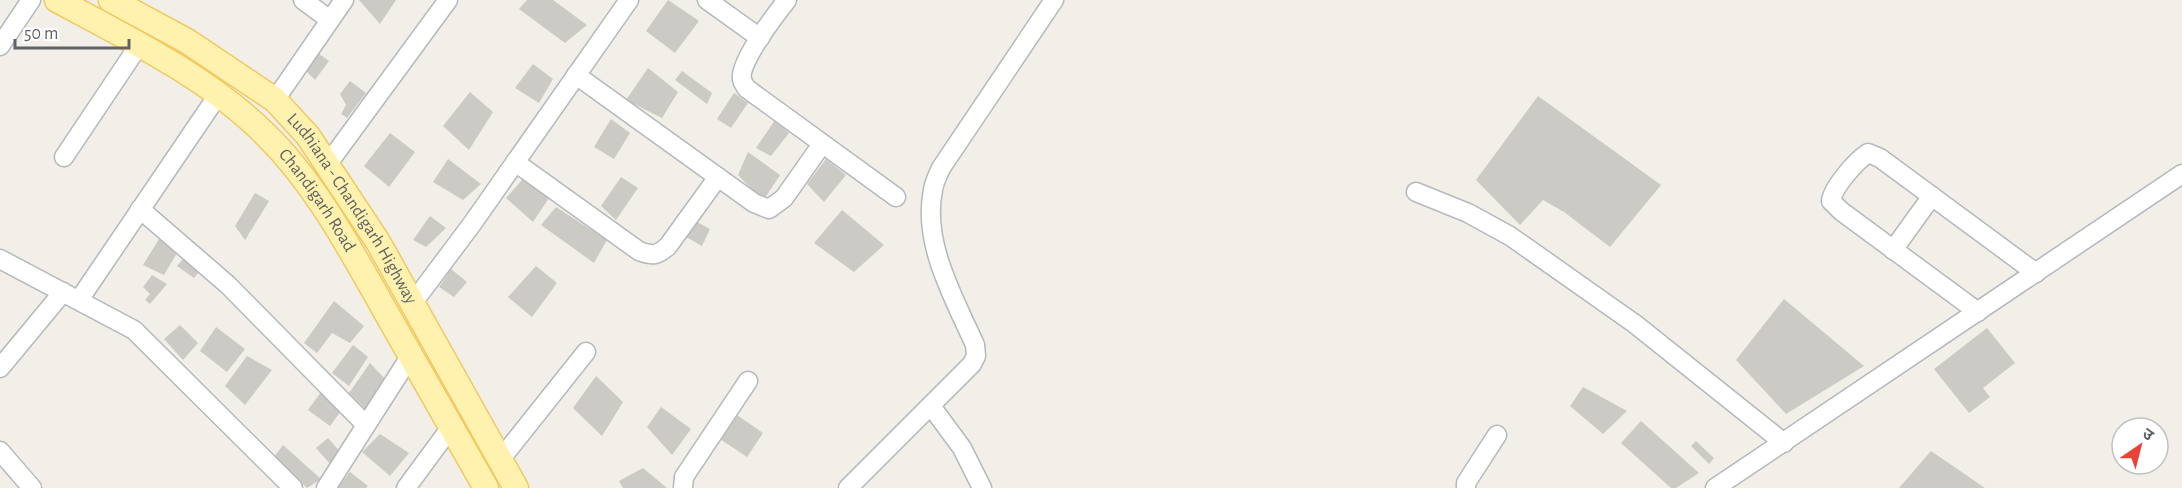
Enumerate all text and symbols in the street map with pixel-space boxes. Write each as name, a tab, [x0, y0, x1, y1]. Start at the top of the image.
scale bar	[15, 12, 129, 50]
text: 50 m	[24, 25, 58, 43]
street label: Ludhiana - Chandigarh Highway	[283, 110, 420, 308]
street label: Chandigarh Road	[275, 146, 359, 255]
north arrow	[2110, 416, 2170, 476]
text: उ	[2140, 425, 2157, 444]

